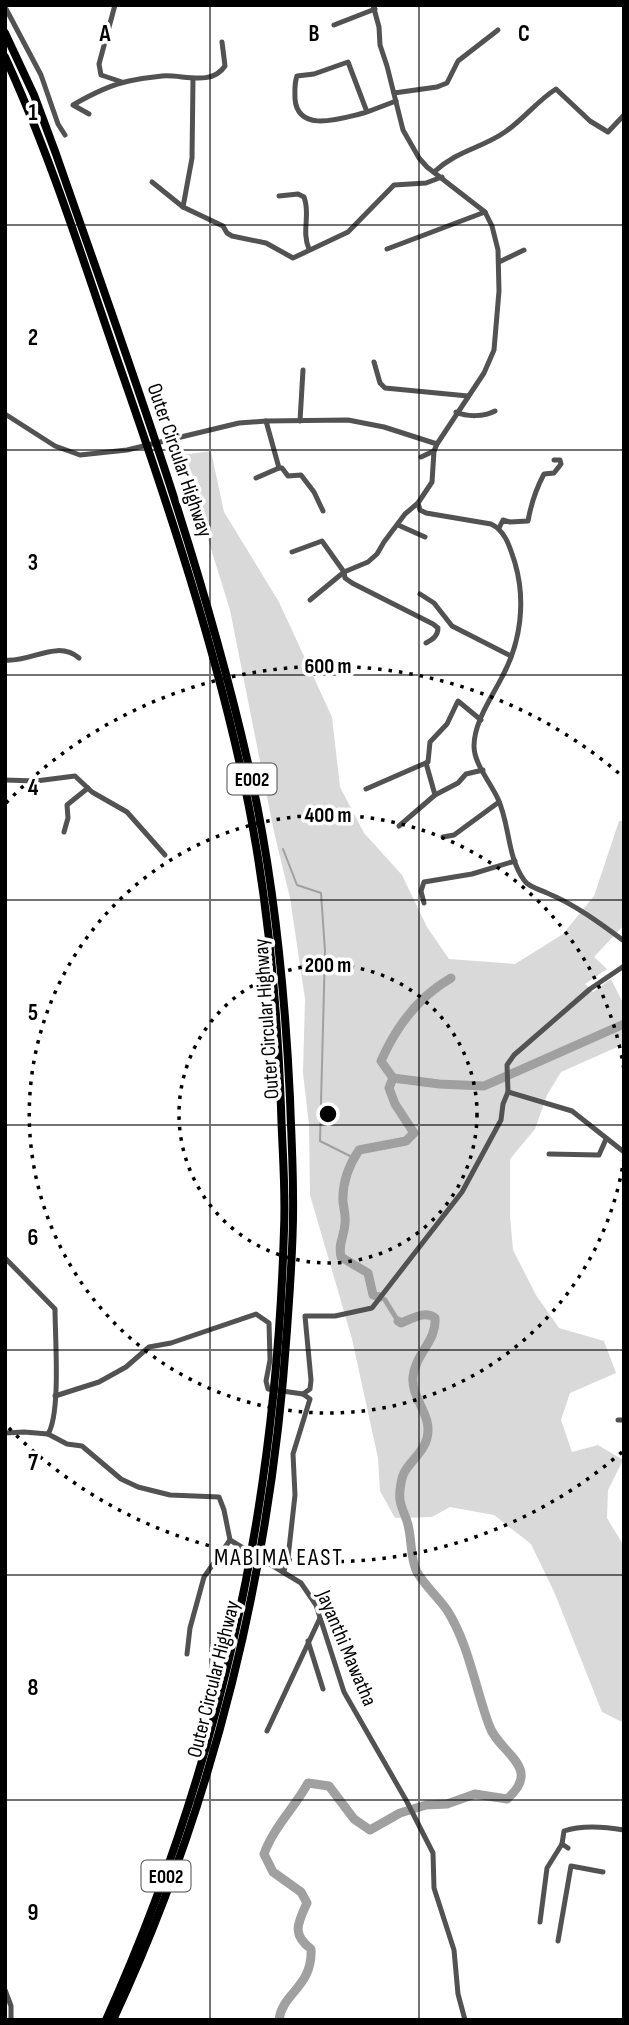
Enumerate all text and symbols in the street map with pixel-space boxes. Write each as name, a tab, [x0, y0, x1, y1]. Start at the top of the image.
text: A	[99, 20, 112, 48]
text: B	[309, 20, 320, 48]
text: C	[518, 20, 530, 48]
text: 1	[28, 99, 38, 127]
text: 2	[28, 324, 38, 352]
street label: Outer Circular Highway	[142, 380, 218, 540]
text: 3	[28, 549, 38, 577]
text: 600 m	[304, 654, 352, 679]
road number: E002	[228, 764, 276, 794]
text: 4	[28, 774, 39, 802]
text: 400 m	[305, 803, 351, 828]
street label: Outer Circular Highway	[248, 938, 285, 1100]
text: 200 m	[305, 953, 351, 978]
text: 5	[28, 999, 38, 1027]
centre of rings	[316, 1102, 340, 1126]
text: 6	[28, 1224, 38, 1252]
text: 7	[28, 1449, 38, 1477]
district label: MABIMA EAST	[214, 1543, 344, 1572]
street label: Jayanthi Mawatha	[311, 1586, 382, 1710]
street label: Outer Circular Highway	[182, 1598, 245, 1760]
text: 8	[28, 1674, 39, 1702]
road number: E002	[142, 1860, 190, 1892]
text: 9	[28, 1899, 38, 1927]

